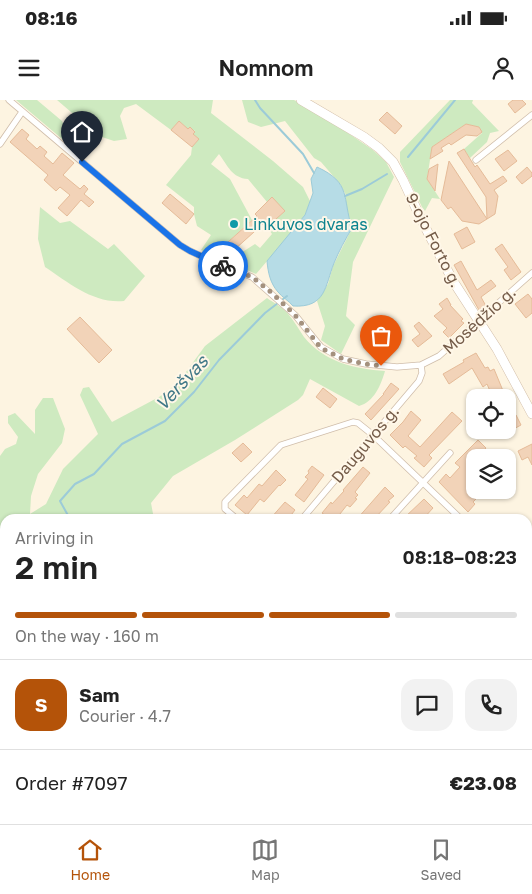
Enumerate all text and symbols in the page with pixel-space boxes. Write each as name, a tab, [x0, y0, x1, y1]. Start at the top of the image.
text: 08:16	[25, 6, 77, 29]
icon: menu	[15, 54, 43, 82]
text: Nomnom	[219, 54, 313, 81]
icon: person	[489, 54, 517, 82]
pin	[61, 111, 103, 162]
icon: home	[68, 118, 96, 146]
street label: 9-ojo Forto g.	[402, 189, 466, 291]
place label: Linkuvos dvaras	[244, 214, 368, 234]
marker: Linkuvos dvaras	[228, 218, 240, 230]
courier	[198, 241, 248, 291]
icon: bike	[209, 252, 237, 280]
street label: Mosėdžio g.	[438, 282, 520, 358]
pin	[360, 315, 402, 366]
icon: bag	[367, 322, 395, 350]
water label: Veršvas	[150, 349, 213, 414]
map controls	[466, 389, 516, 499]
button: locate	[466, 389, 516, 439]
street label: Dauguvos g.	[327, 401, 403, 487]
button: layers	[466, 449, 516, 499]
text: Arriving in	[15, 528, 94, 548]
text: 08:18–08:23	[403, 545, 517, 568]
text: 2 min	[15, 548, 98, 586]
text: On the way · 160 m	[15, 626, 159, 646]
button: chat	[401, 679, 453, 731]
button: phone	[465, 679, 517, 731]
text: Sam	[79, 683, 119, 706]
text: S	[35, 693, 47, 716]
text: Courier · 4.7	[79, 706, 171, 726]
text: Order #7097	[15, 771, 127, 794]
text: €23.08	[450, 771, 517, 794]
tab: Home	[70, 836, 110, 883]
tab: Map	[251, 836, 280, 883]
tab: Saved	[421, 836, 461, 883]

